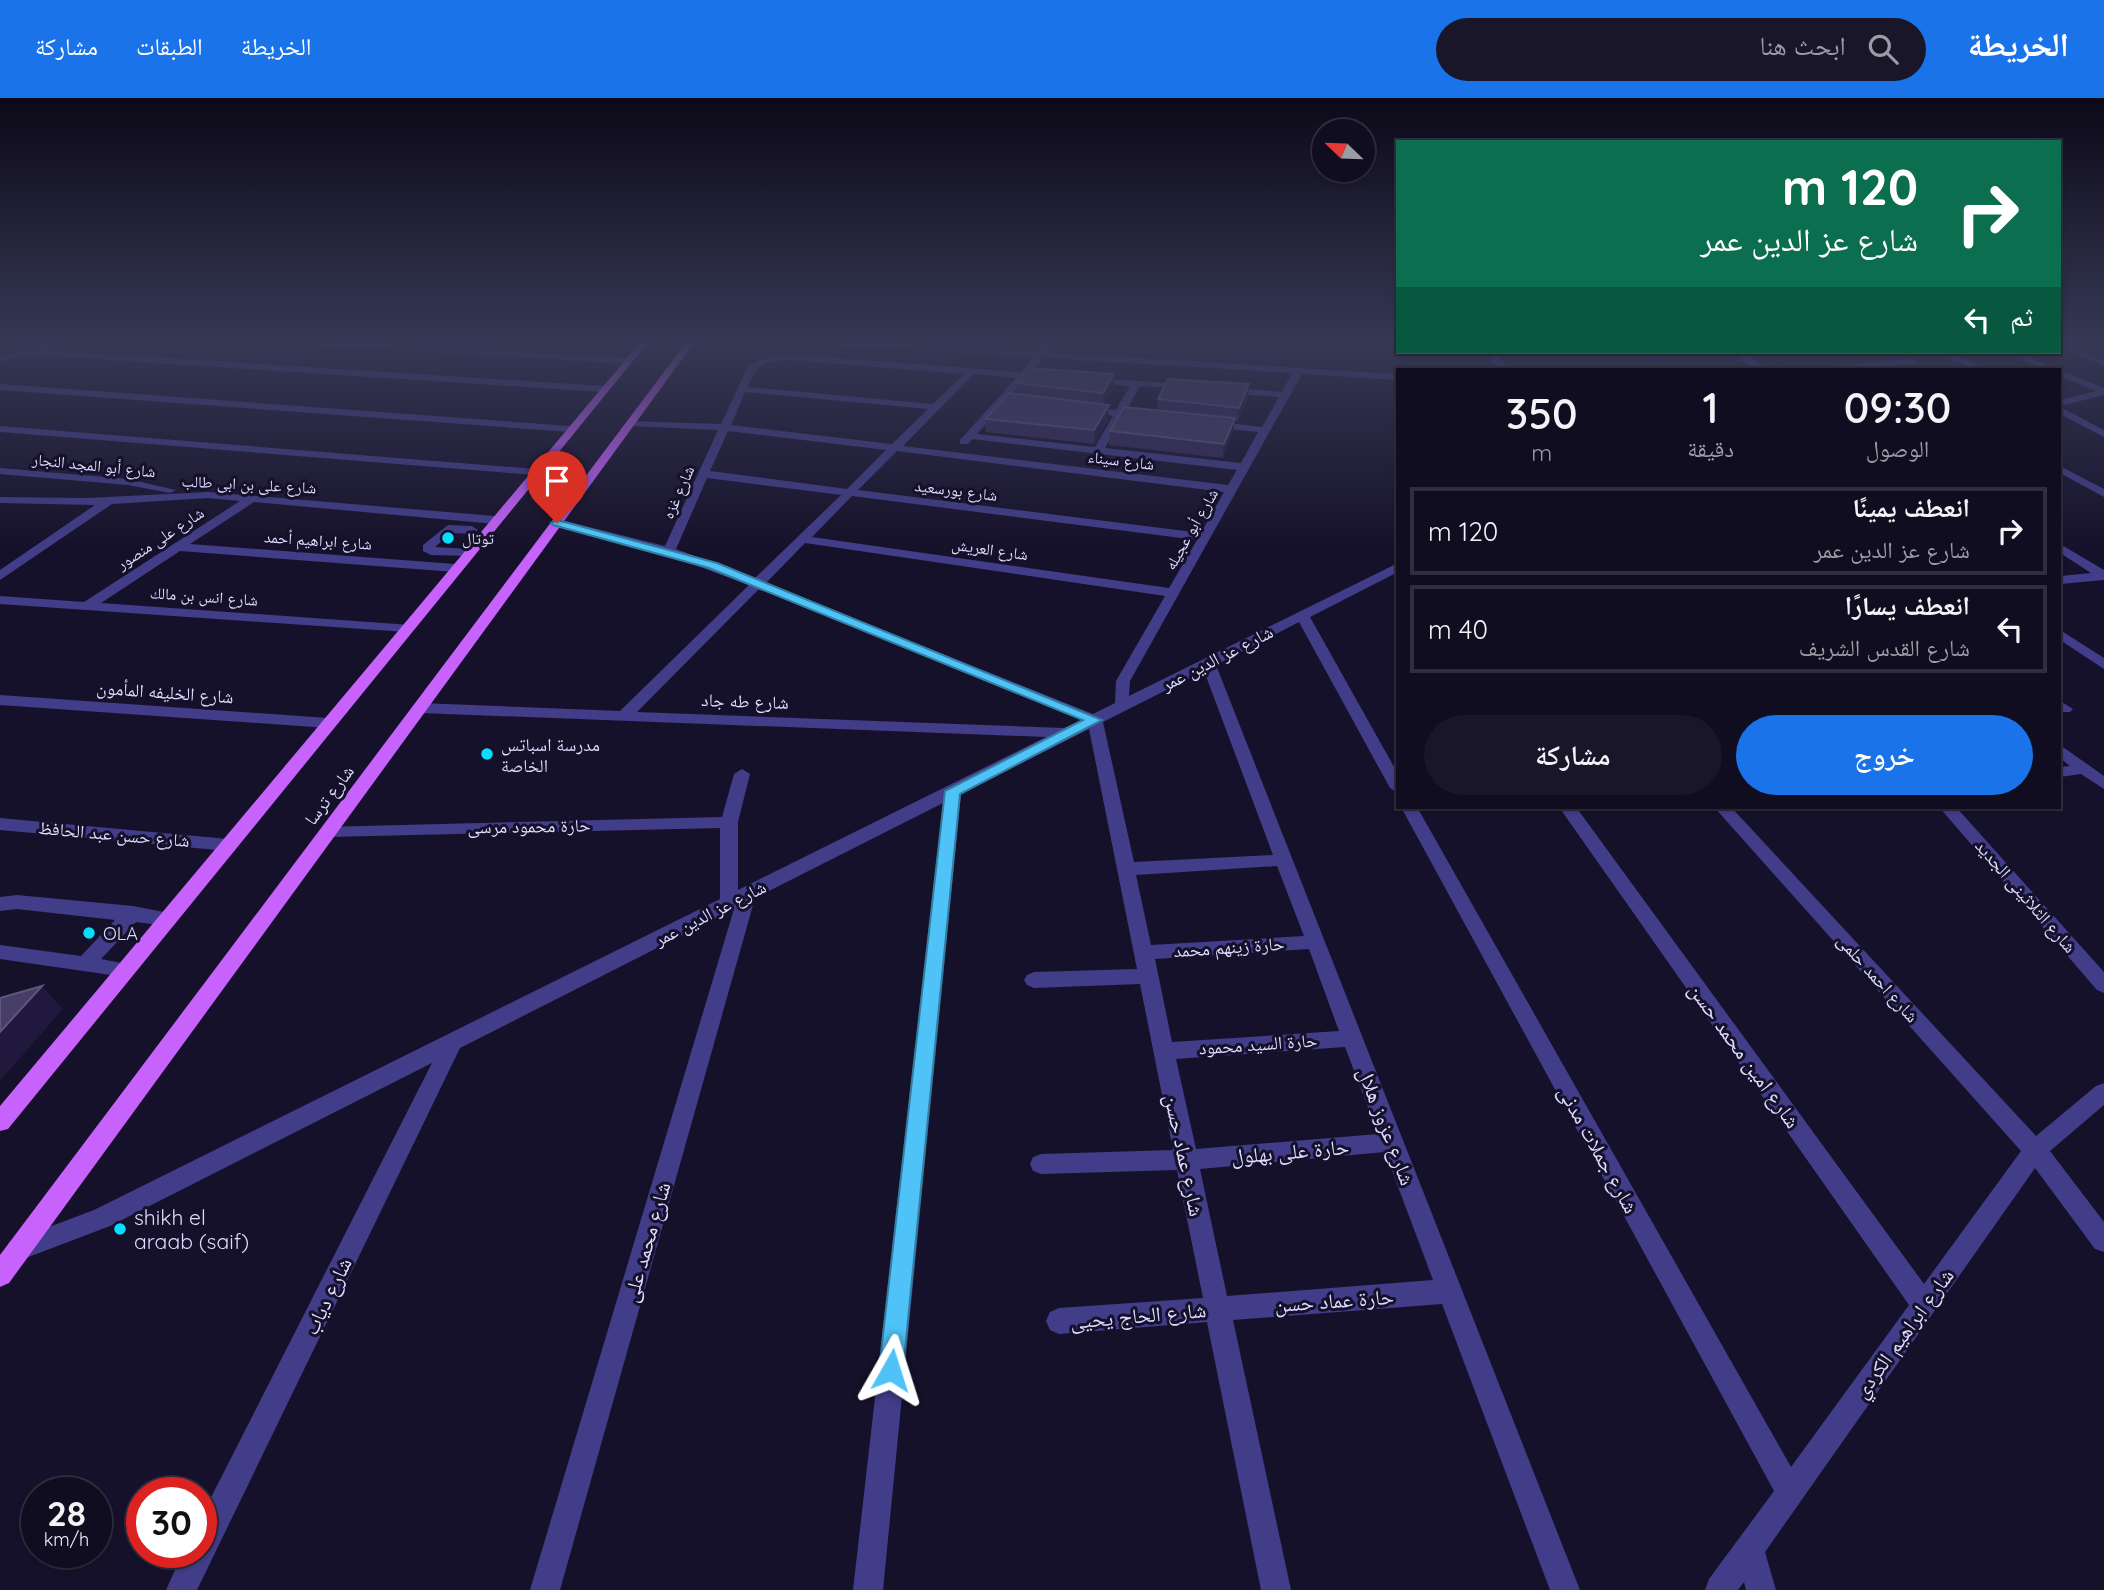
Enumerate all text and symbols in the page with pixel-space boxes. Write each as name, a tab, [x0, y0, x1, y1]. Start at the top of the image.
search box	[1436, 18, 1926, 81]
text: الخريطة	[1968, 23, 2069, 64]
text: ابحث هنا	[1759, 29, 1846, 62]
icon: search	[1864, 30, 1902, 68]
text: مشاركة	[35, 31, 98, 61]
text: الطبقات	[136, 31, 203, 61]
text: الخريطة	[241, 31, 311, 61]
north arrow	[1312, 119, 1376, 182]
map controls	[1312, 119, 1375, 182]
text: 120 m	[1782, 156, 1918, 217]
icon: right	[1942, 168, 2033, 259]
text: شارع عز الدين عمر	[1700, 219, 1918, 259]
text: ثم	[2010, 300, 2033, 333]
icon: left	[1958, 301, 1996, 339]
text: 1	[1703, 381, 1719, 434]
text: 09:30	[1844, 381, 1951, 434]
text: 350	[1506, 387, 1578, 440]
text: دقيقة	[1687, 434, 1734, 463]
text: الوصول	[1866, 434, 1929, 463]
text: m	[1531, 438, 1552, 467]
street label: شارع سيناء	[1087, 446, 1155, 475]
street label: شارع أبو المجد النجار	[30, 448, 157, 482]
pin	[527, 451, 587, 523]
icon: arrive	[538, 462, 576, 500]
street label: شارع غزه	[658, 462, 699, 522]
street label: شارع على بن ابى طالب	[181, 470, 317, 499]
street label: شارع بورسعيد	[913, 475, 999, 506]
street label: شارع أبو عجيله	[1160, 485, 1223, 574]
text: انعطف يمينًا	[1852, 491, 1970, 524]
street label: شارع على منصور	[112, 502, 208, 575]
icon: right	[1991, 512, 2029, 550]
text: 120 m	[1428, 515, 1498, 548]
street label: شارع ابراهيم أحمد	[263, 526, 373, 555]
place label: توتال	[462, 528, 494, 549]
marker: توتال	[440, 530, 456, 546]
street label: شارع العريش	[950, 534, 1029, 565]
text: شارع عز الدين عمر	[1814, 535, 1970, 564]
street label: شارع انس بن مالك	[149, 582, 259, 611]
text: انعطف يسارًا	[1845, 589, 1970, 622]
icon: left	[1991, 610, 2029, 648]
text: 40 m	[1428, 613, 1488, 646]
street label: شارع عز الدين عمر	[1156, 620, 1277, 697]
text: شارع القدس الشريف	[1799, 633, 1970, 662]
street label: شارع الخليفه المأمون	[96, 676, 234, 708]
street label: شارع طه جاد	[701, 688, 789, 714]
button: مشاركة	[1424, 715, 1722, 795]
button: خروج	[1736, 715, 2033, 795]
place label: مدرسة اسباتس الخاصة	[501, 733, 600, 777]
marker: مدرسة اسباتس الخاصة	[479, 746, 495, 762]
street label: شارع ترسا	[299, 761, 359, 829]
street label: حارة محمود مرسى	[467, 813, 591, 839]
street label: شارع حسن عبد الحافظ	[37, 816, 191, 852]
street label: شارع الثلاثينى الجديد	[1970, 834, 2082, 958]
street label: شارع عز الدين عمر	[649, 875, 770, 952]
place label: OLA	[103, 922, 138, 945]
marker: OLA	[81, 925, 97, 941]
street label: شارع احمد حلمى	[1832, 929, 1924, 1027]
street label: حارة زينهم محمد	[1173, 932, 1285, 963]
street label: شارع امين محمد حسن	[1683, 977, 1806, 1133]
street label: حارة السيد محمود	[1198, 1028, 1318, 1060]
street label: شارع عزوز هلال	[1352, 1063, 1421, 1189]
street label: شارع جملات مدنى	[1552, 1081, 1645, 1218]
street label: شارع عماد حسن	[1158, 1092, 1211, 1219]
street label: حارة على بهلول	[1230, 1133, 1350, 1170]
street label: شارع محمد على	[616, 1179, 677, 1305]
place label: shikh el araab (saif)	[134, 1204, 249, 1254]
marker: shikh el araab (saif)	[112, 1221, 128, 1237]
street label: شارع دياب	[297, 1253, 358, 1339]
street label: شارع ابراهيم الكردي	[1847, 1263, 1962, 1406]
street label: حارة عماد حسن	[1273, 1283, 1395, 1318]
street label: شارع الحاج يحيى	[1069, 1296, 1207, 1335]
position arrow	[854, 1333, 928, 1407]
speed limit sign: 30	[126, 1477, 217, 1568]
text: 28	[47, 1491, 86, 1535]
text: km/h	[44, 1528, 89, 1551]

